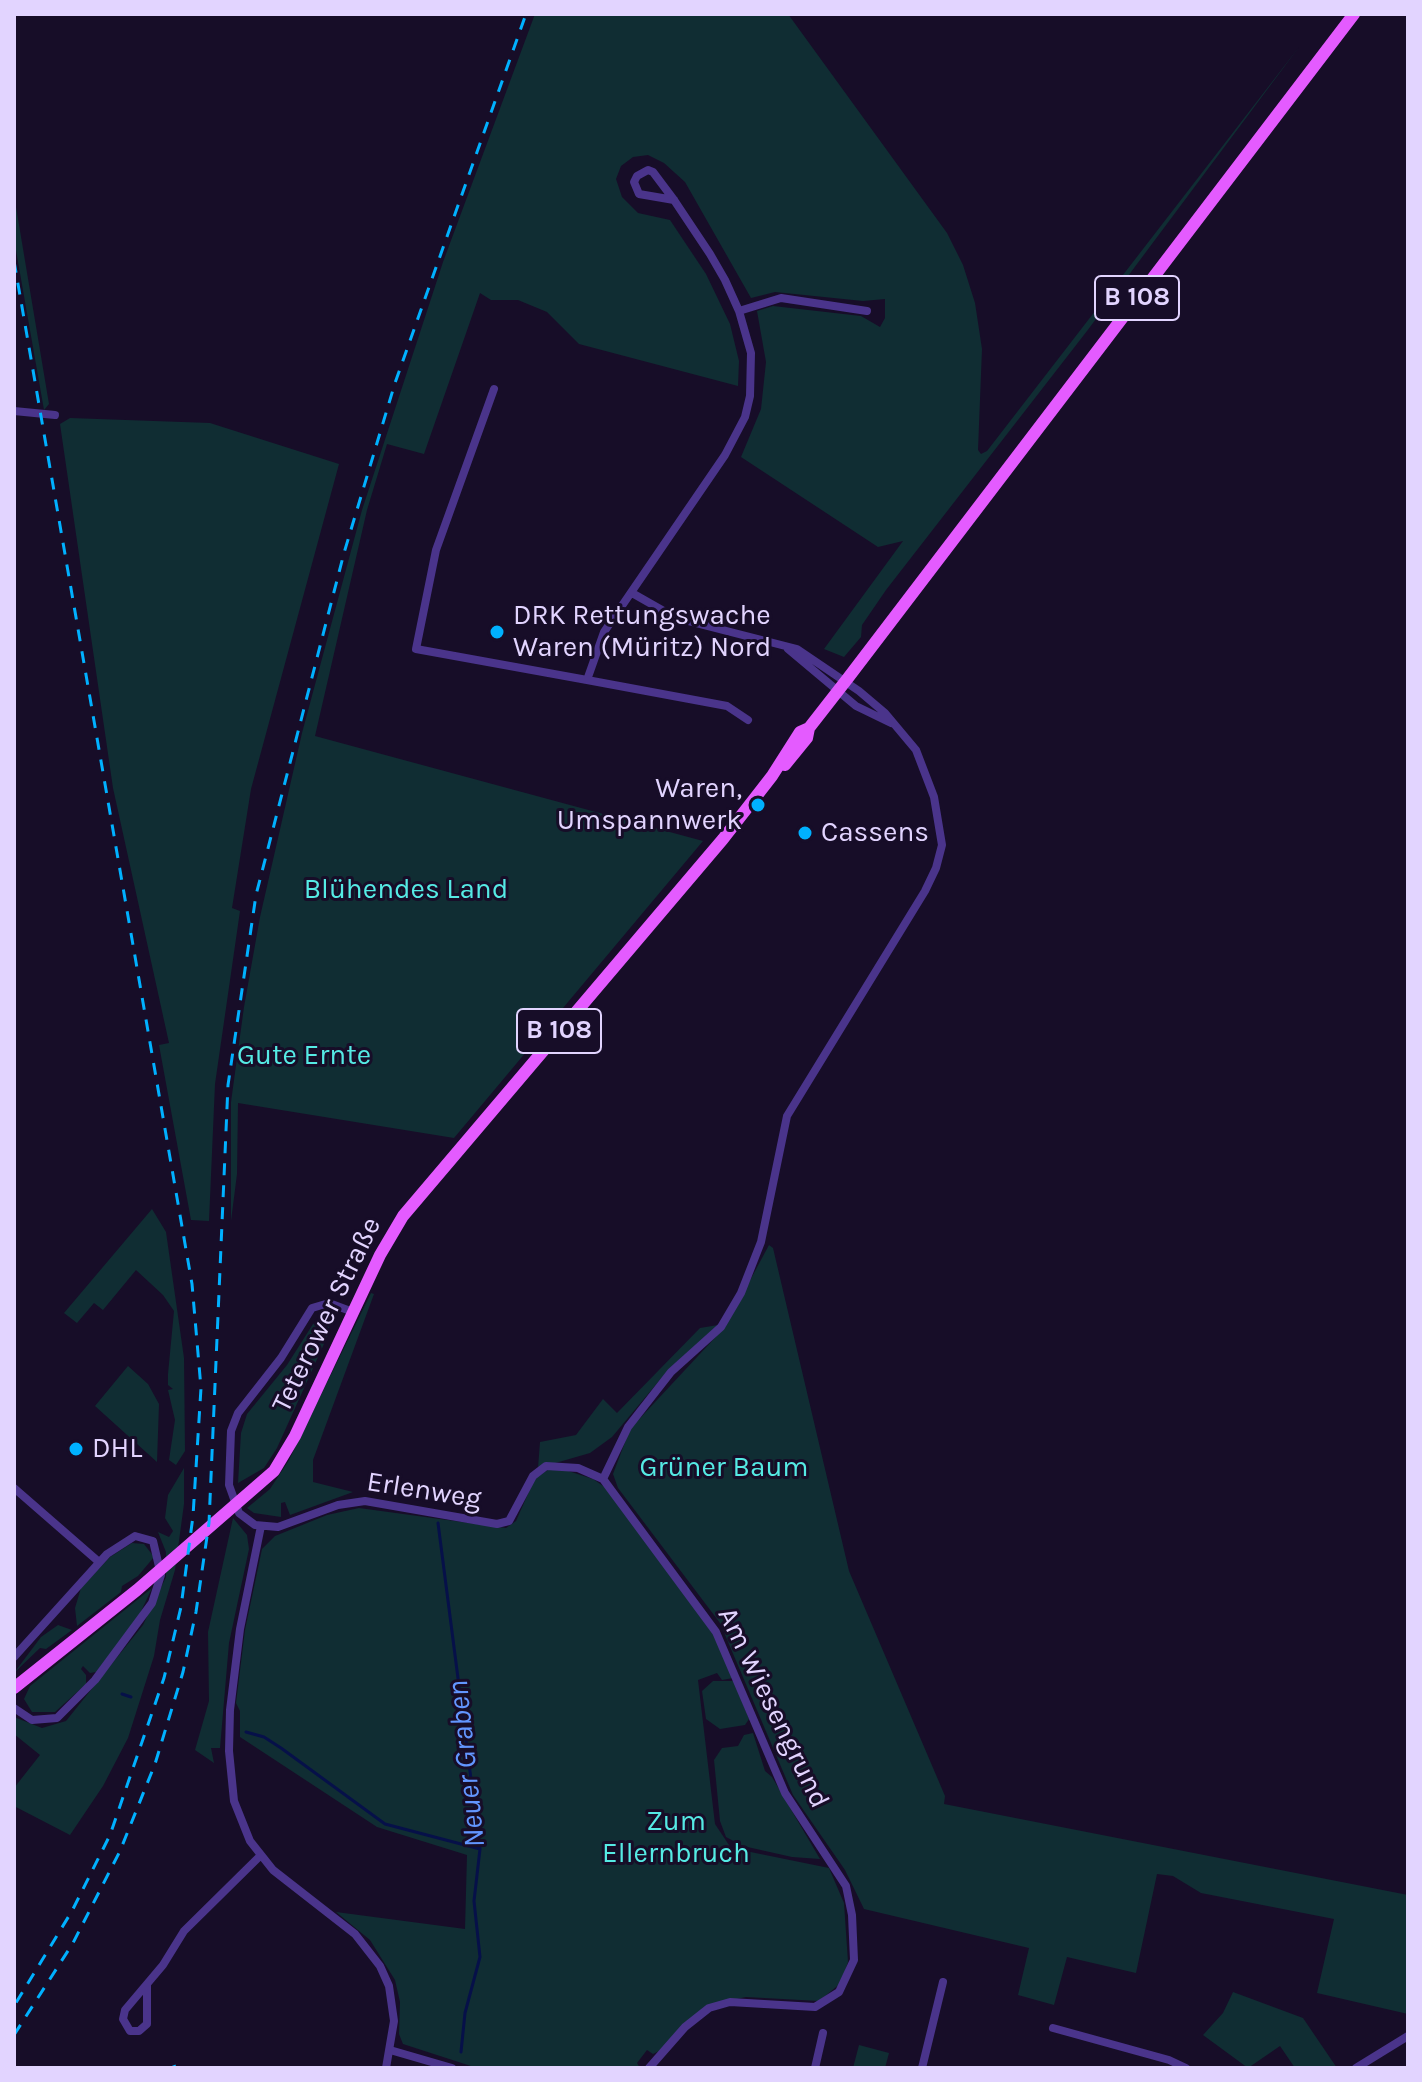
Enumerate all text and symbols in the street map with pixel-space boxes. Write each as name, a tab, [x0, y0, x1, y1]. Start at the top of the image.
road number: B 108	[1095, 276, 1179, 320]
place label: DRK Rettungswache Waren (Müritz) Nord	[513, 599, 771, 665]
marker: DRK Rettungswache Waren (Müritz) Nord	[488, 623, 506, 641]
place label: Waren, Umspannwerk	[557, 772, 742, 838]
marker: Waren, Umspannwerk	[749, 796, 767, 814]
place label: Cassens	[821, 816, 929, 850]
marker: Cassens	[796, 824, 814, 842]
park label: Blühendes Land	[304, 873, 508, 907]
road number: B 108	[517, 1009, 601, 1053]
park label: Gute Ernte	[237, 1039, 371, 1073]
street label: Teterower Straße	[265, 1212, 389, 1418]
place label: DHL	[92, 1432, 142, 1466]
marker: DHL	[67, 1440, 85, 1458]
park label: Grüner Baum	[639, 1451, 809, 1485]
street label: Erlenweg	[364, 1465, 484, 1517]
street label: Am Wiesengrund	[710, 1602, 836, 1814]
water label: Neuer Graben	[440, 1679, 494, 1849]
park label: Zum Ellernbruch	[602, 1805, 750, 1871]

